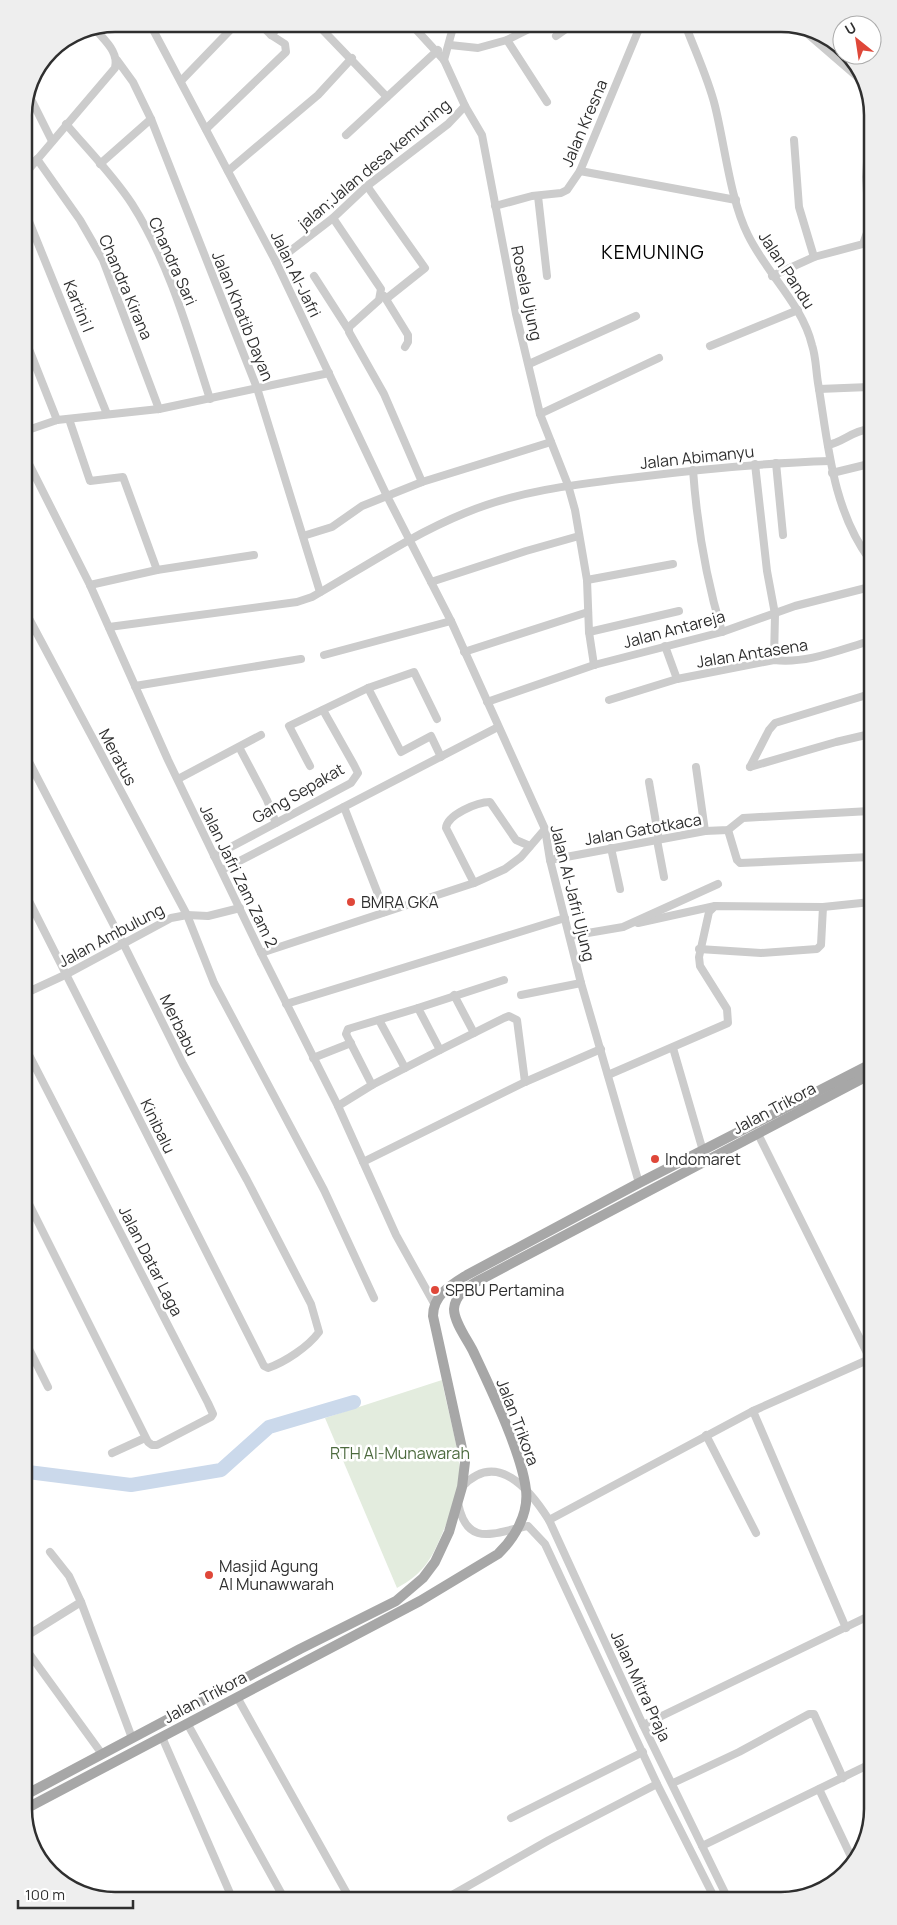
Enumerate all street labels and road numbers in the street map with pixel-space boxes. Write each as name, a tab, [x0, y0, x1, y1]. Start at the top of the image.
street label: Jalan Kresna	[556, 76, 612, 170]
street label: jalan;Jalan desa kemuning	[292, 94, 455, 235]
street label: Chandra Sari	[144, 213, 202, 309]
street label: Jalan Al-Jafri	[266, 227, 326, 321]
street label: Jalan Pandu	[754, 227, 820, 313]
street label: Chandra Kirana	[94, 231, 158, 343]
street label: Rosela Ujung	[506, 243, 548, 343]
street label: Jalan Khatib Dayan	[207, 248, 279, 384]
street label: Kartini I	[59, 277, 99, 335]
street label: Jalan Abimanyu	[639, 440, 755, 474]
street label: Jalan Antareja	[621, 605, 727, 653]
street label: Jalan Antasena	[695, 633, 809, 673]
street label: Meratus	[94, 725, 142, 789]
street label: Gang Sepakat	[248, 758, 348, 828]
street label: Jalan Jafri Zam Zam 2	[195, 801, 283, 951]
street label: Jalan Gatotkaca	[583, 808, 703, 850]
street label: Jalan Al-Jafri Ujung	[545, 822, 601, 964]
street label: Jalan Ambulung	[54, 898, 168, 972]
street label: Merbabu	[155, 991, 203, 1059]
street label: Jalan Trikora	[728, 1077, 820, 1139]
street label: Kinibalu	[135, 1095, 181, 1157]
street label: Jalan Datar Laga	[114, 1202, 188, 1320]
street label: Jalan Trikora	[491, 1375, 545, 1469]
street label: Jalan Mitra Praja	[606, 1627, 676, 1745]
street label: Jalan Trikora	[159, 1666, 251, 1728]

